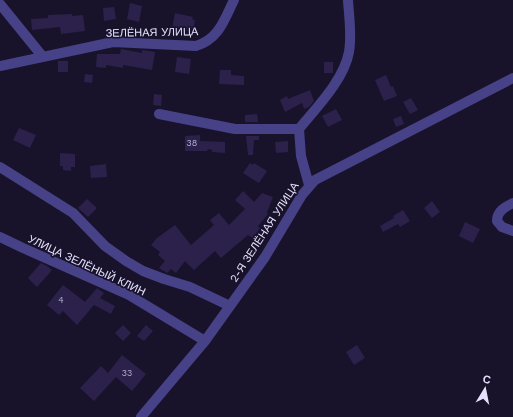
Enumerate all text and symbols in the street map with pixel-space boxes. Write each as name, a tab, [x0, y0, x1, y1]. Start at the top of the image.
street label: ЗЕЛЁНАЯ УЛИЦА	[106, 25, 199, 40]
house number: 38	[187, 138, 197, 148]
street label: 2-Я ЗЕЛЁНАЯ УЛИЦА	[227, 179, 302, 285]
street label: УЛИЦА ЗЕЛЁНЫЙ КЛИН	[26, 232, 148, 298]
house number: 4	[58, 295, 64, 305]
house number: 33	[122, 368, 132, 378]
north arrow	[465, 369, 505, 409]
text: С	[482, 373, 492, 387]

